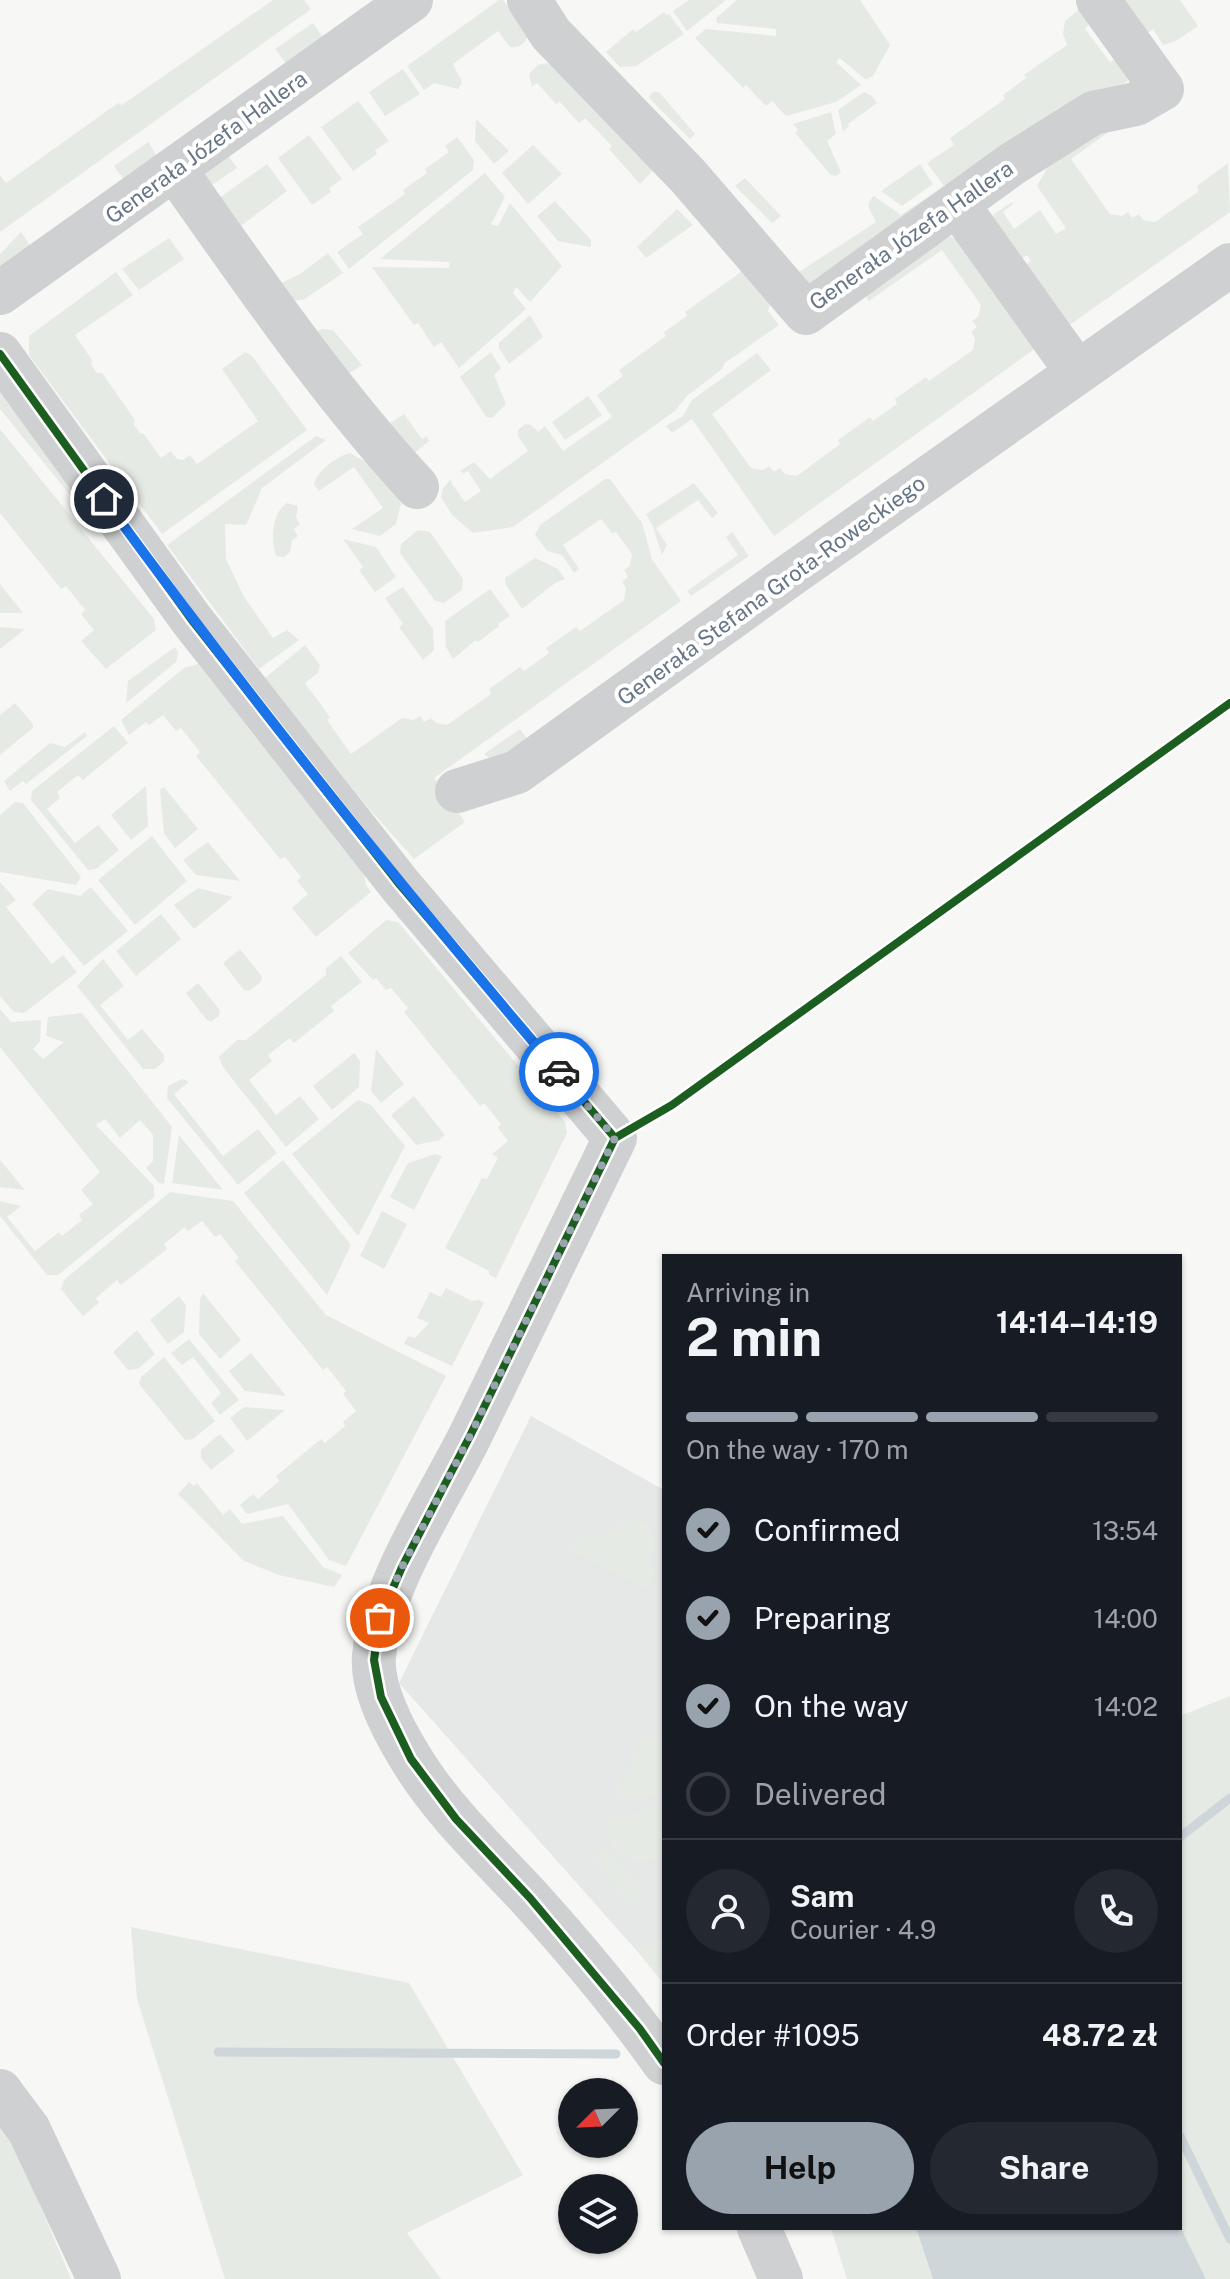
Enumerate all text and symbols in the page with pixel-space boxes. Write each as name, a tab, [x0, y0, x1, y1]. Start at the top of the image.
street label: Generała Józefa Hallera	[100, 65, 312, 229]
street label: Generała Józefa Hallera	[804, 155, 1018, 315]
pin	[70, 465, 138, 533]
street label: Generała Stefana Grota-Roweckiego	[612, 470, 930, 710]
icon: home	[82, 477, 126, 521]
courier	[519, 1032, 599, 1112]
icon: car	[537, 1050, 581, 1094]
text: Arriving in	[686, 1277, 810, 1308]
text: 14:14–14:19	[996, 1304, 1158, 1340]
text: 2 min	[686, 1307, 822, 1368]
text: On the way · 170 m	[686, 1434, 909, 1465]
icon: check	[686, 1508, 730, 1552]
text: Confirmed	[754, 1512, 900, 1548]
text: 13:54	[1092, 1515, 1158, 1546]
pin	[346, 1584, 414, 1652]
icon: bag	[358, 1596, 402, 1640]
icon: check	[686, 1596, 730, 1640]
text: Preparing	[754, 1600, 891, 1636]
text: 14:00	[1094, 1603, 1158, 1634]
icon: check	[686, 1684, 730, 1728]
text: On the way	[754, 1688, 908, 1724]
text: 14:02	[1094, 1691, 1158, 1722]
text: Delivered	[754, 1776, 886, 1812]
button: person	[686, 1869, 770, 1953]
button: phone	[1074, 1869, 1158, 1953]
text: Sam	[790, 1878, 854, 1914]
text: Courier · 4.9	[790, 1914, 936, 1945]
text: Order #1095	[686, 2017, 860, 2053]
text: 48.72 zł	[1042, 2017, 1158, 2053]
north arrow	[558, 2078, 638, 2158]
map controls	[558, 2078, 638, 2254]
button: Help	[686, 2122, 914, 2214]
button: Share	[930, 2122, 1158, 2214]
button: layers	[558, 2174, 638, 2254]

